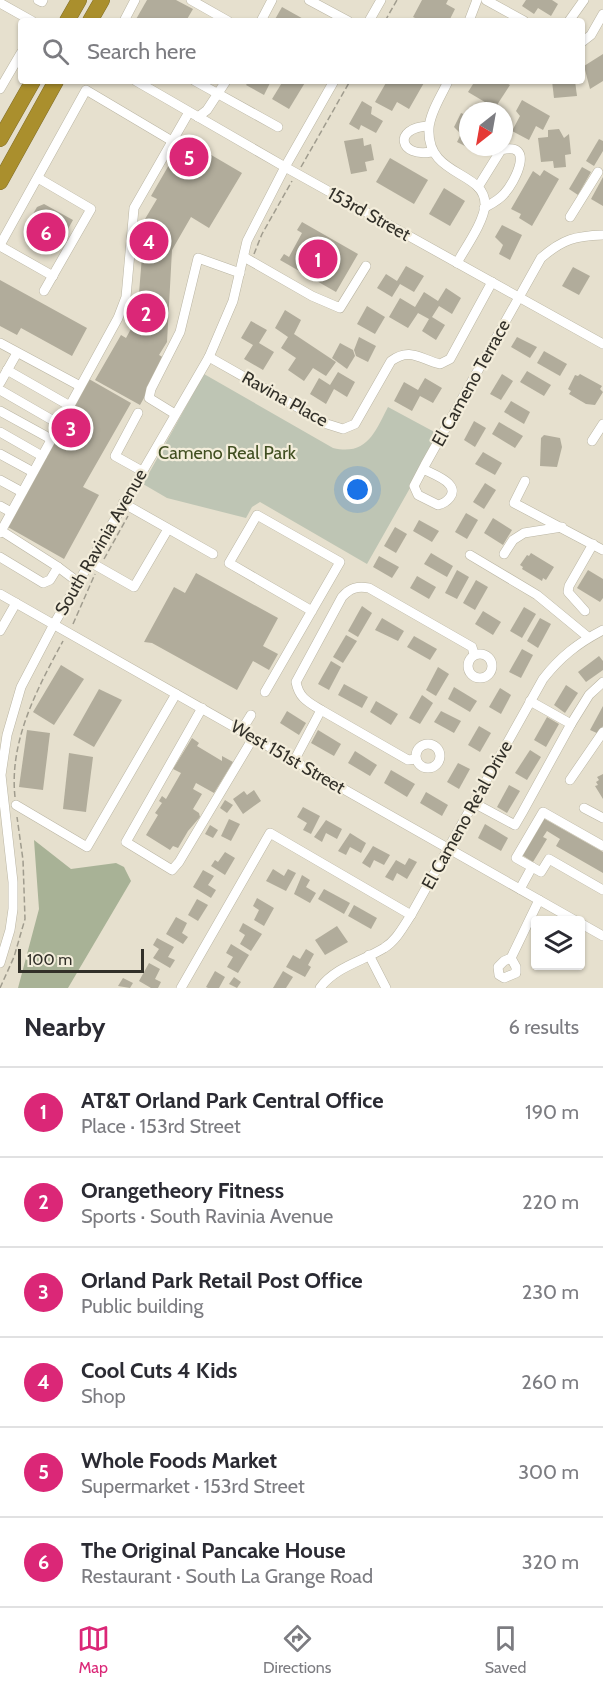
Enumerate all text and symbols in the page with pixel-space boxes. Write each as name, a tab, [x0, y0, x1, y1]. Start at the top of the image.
search box	[18, 18, 585, 84]
icon: search	[39, 35, 72, 68]
text: Search here	[87, 38, 196, 65]
north arrow	[459, 102, 513, 156]
pin: 5	[170, 134, 208, 180]
street label: 153rd Street	[324, 182, 414, 246]
pin: 6	[26, 210, 66, 254]
pin: 4	[130, 218, 168, 264]
pin: 1	[298, 236, 338, 282]
pin: 2	[126, 290, 166, 336]
street label: El Cameno Terrace	[427, 316, 515, 450]
street label: Ravina Place	[238, 366, 332, 432]
pin: 3	[52, 406, 90, 450]
park label: Cameno Real Park	[158, 442, 297, 464]
street label: South Ravinia Avenue	[50, 465, 152, 619]
your location	[343, 475, 372, 504]
street label: West 151st Street	[227, 715, 349, 799]
street label: El Cameno Re'al Drive	[417, 737, 517, 893]
map controls	[531, 916, 585, 970]
button: layers	[531, 916, 585, 970]
scale bar	[18, 946, 144, 974]
text: 100 m	[27, 950, 72, 969]
text: Nearby	[24, 1011, 105, 1043]
text: 6 results	[508, 1015, 579, 1039]
text: AT&T Orland Park Central Office	[81, 1087, 384, 1114]
text: 1	[40, 1100, 47, 1124]
text: 190 m	[525, 1100, 579, 1124]
text: Place · 153rd Street	[81, 1114, 241, 1138]
text: Orangetheory Fitness	[81, 1177, 284, 1204]
text: 2	[38, 1190, 49, 1214]
text: 220 m	[522, 1190, 579, 1214]
text: Sports · South Ravinia Avenue	[81, 1204, 333, 1228]
text: Orland Park Retail Post Office	[81, 1267, 363, 1294]
text: 3	[38, 1280, 49, 1304]
text: 230 m	[522, 1280, 579, 1304]
text: Public building	[81, 1294, 203, 1318]
text: Cool Cuts 4 Kids	[81, 1357, 237, 1384]
text: 4	[37, 1370, 50, 1394]
text: 260 m	[521, 1370, 579, 1394]
text: Shop	[81, 1384, 126, 1408]
text: Whole Foods Market	[81, 1447, 277, 1474]
text: 5	[38, 1460, 49, 1484]
text: 300 m	[518, 1460, 579, 1484]
text: Supermarket · 153rd Street	[81, 1474, 305, 1498]
text: The Original Pancake House	[81, 1537, 346, 1564]
text: 6	[38, 1550, 49, 1574]
text: 320 m	[522, 1550, 579, 1574]
text: Restaurant · South La Grange Road	[81, 1564, 373, 1588]
tab: Map	[77, 1622, 110, 1677]
tab: Directions	[263, 1622, 331, 1677]
tab: Saved	[485, 1622, 526, 1677]

